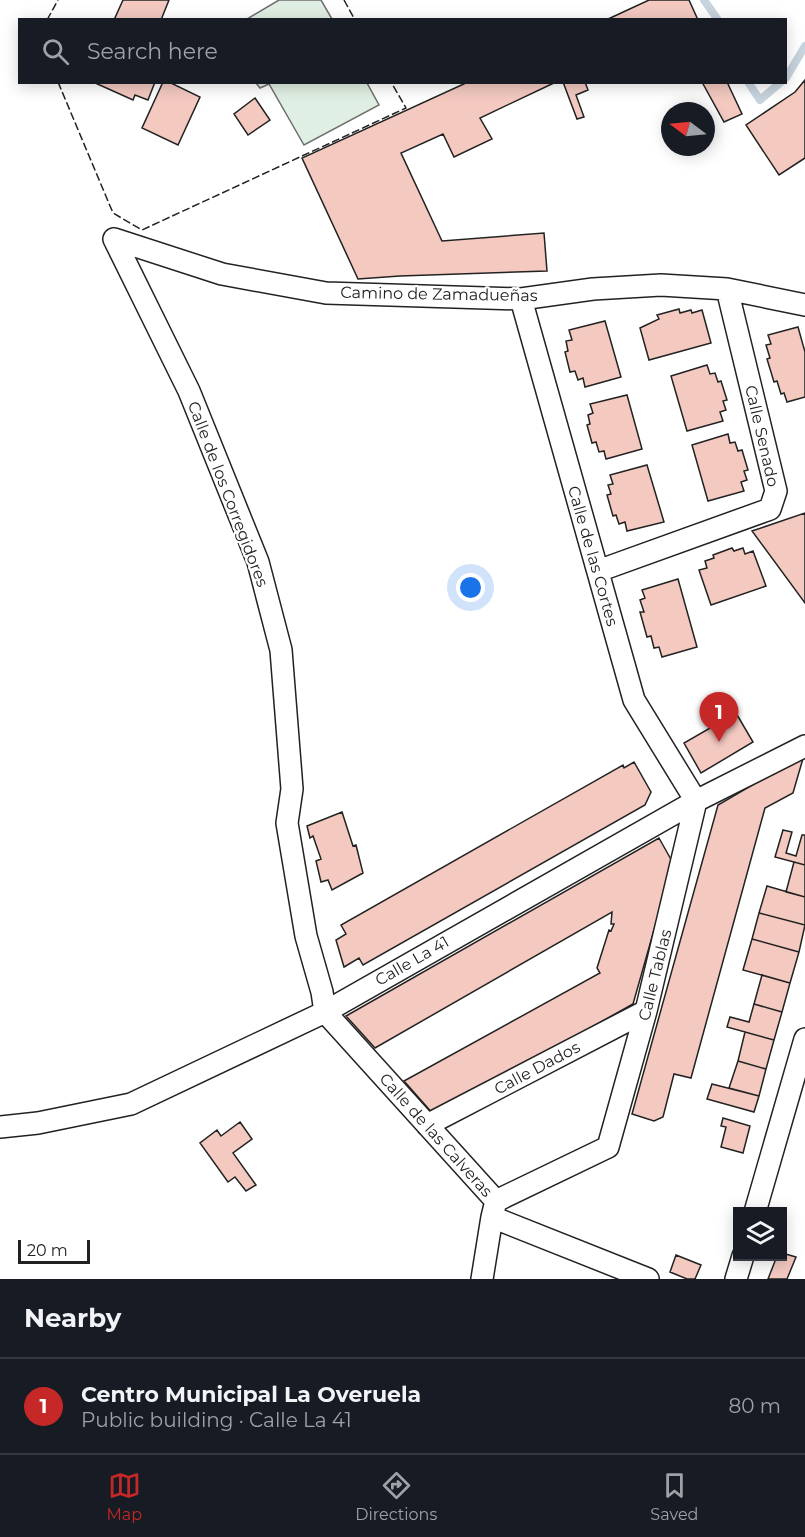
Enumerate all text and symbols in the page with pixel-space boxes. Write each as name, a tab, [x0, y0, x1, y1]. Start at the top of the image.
search box	[18, 18, 787, 84]
icon: search	[39, 35, 72, 68]
text: Search here	[87, 38, 218, 65]
north arrow	[661, 102, 715, 156]
street label: Camino de Zamadueñas	[340, 283, 538, 305]
street label: Calle Senado	[741, 383, 783, 489]
street label: Calle de los Corregidores	[184, 399, 272, 590]
street label: Calle de las Cortes	[564, 484, 622, 628]
your location	[456, 573, 485, 602]
pin: 1	[700, 692, 738, 742]
street label: Calle Tablas	[634, 927, 676, 1023]
street label: Calle La 41	[372, 932, 452, 990]
street label: Calle Dados	[491, 1037, 583, 1099]
street label: Calle de las Calveras	[376, 1069, 497, 1201]
map controls	[733, 1207, 787, 1261]
button: layers	[733, 1207, 787, 1261]
scale bar	[18, 1237, 90, 1264]
text: 20 m	[27, 1241, 68, 1260]
text: Nearby	[24, 1302, 121, 1334]
text: Centro Municipal La Overuela	[81, 1381, 421, 1408]
text: 1	[40, 1394, 47, 1418]
text: 80 m	[729, 1394, 781, 1418]
text: Public building · Calle La 41	[81, 1408, 352, 1432]
tab: Map	[107, 1469, 142, 1524]
tab: Directions	[355, 1469, 437, 1524]
tab: Saved	[650, 1469, 698, 1524]

